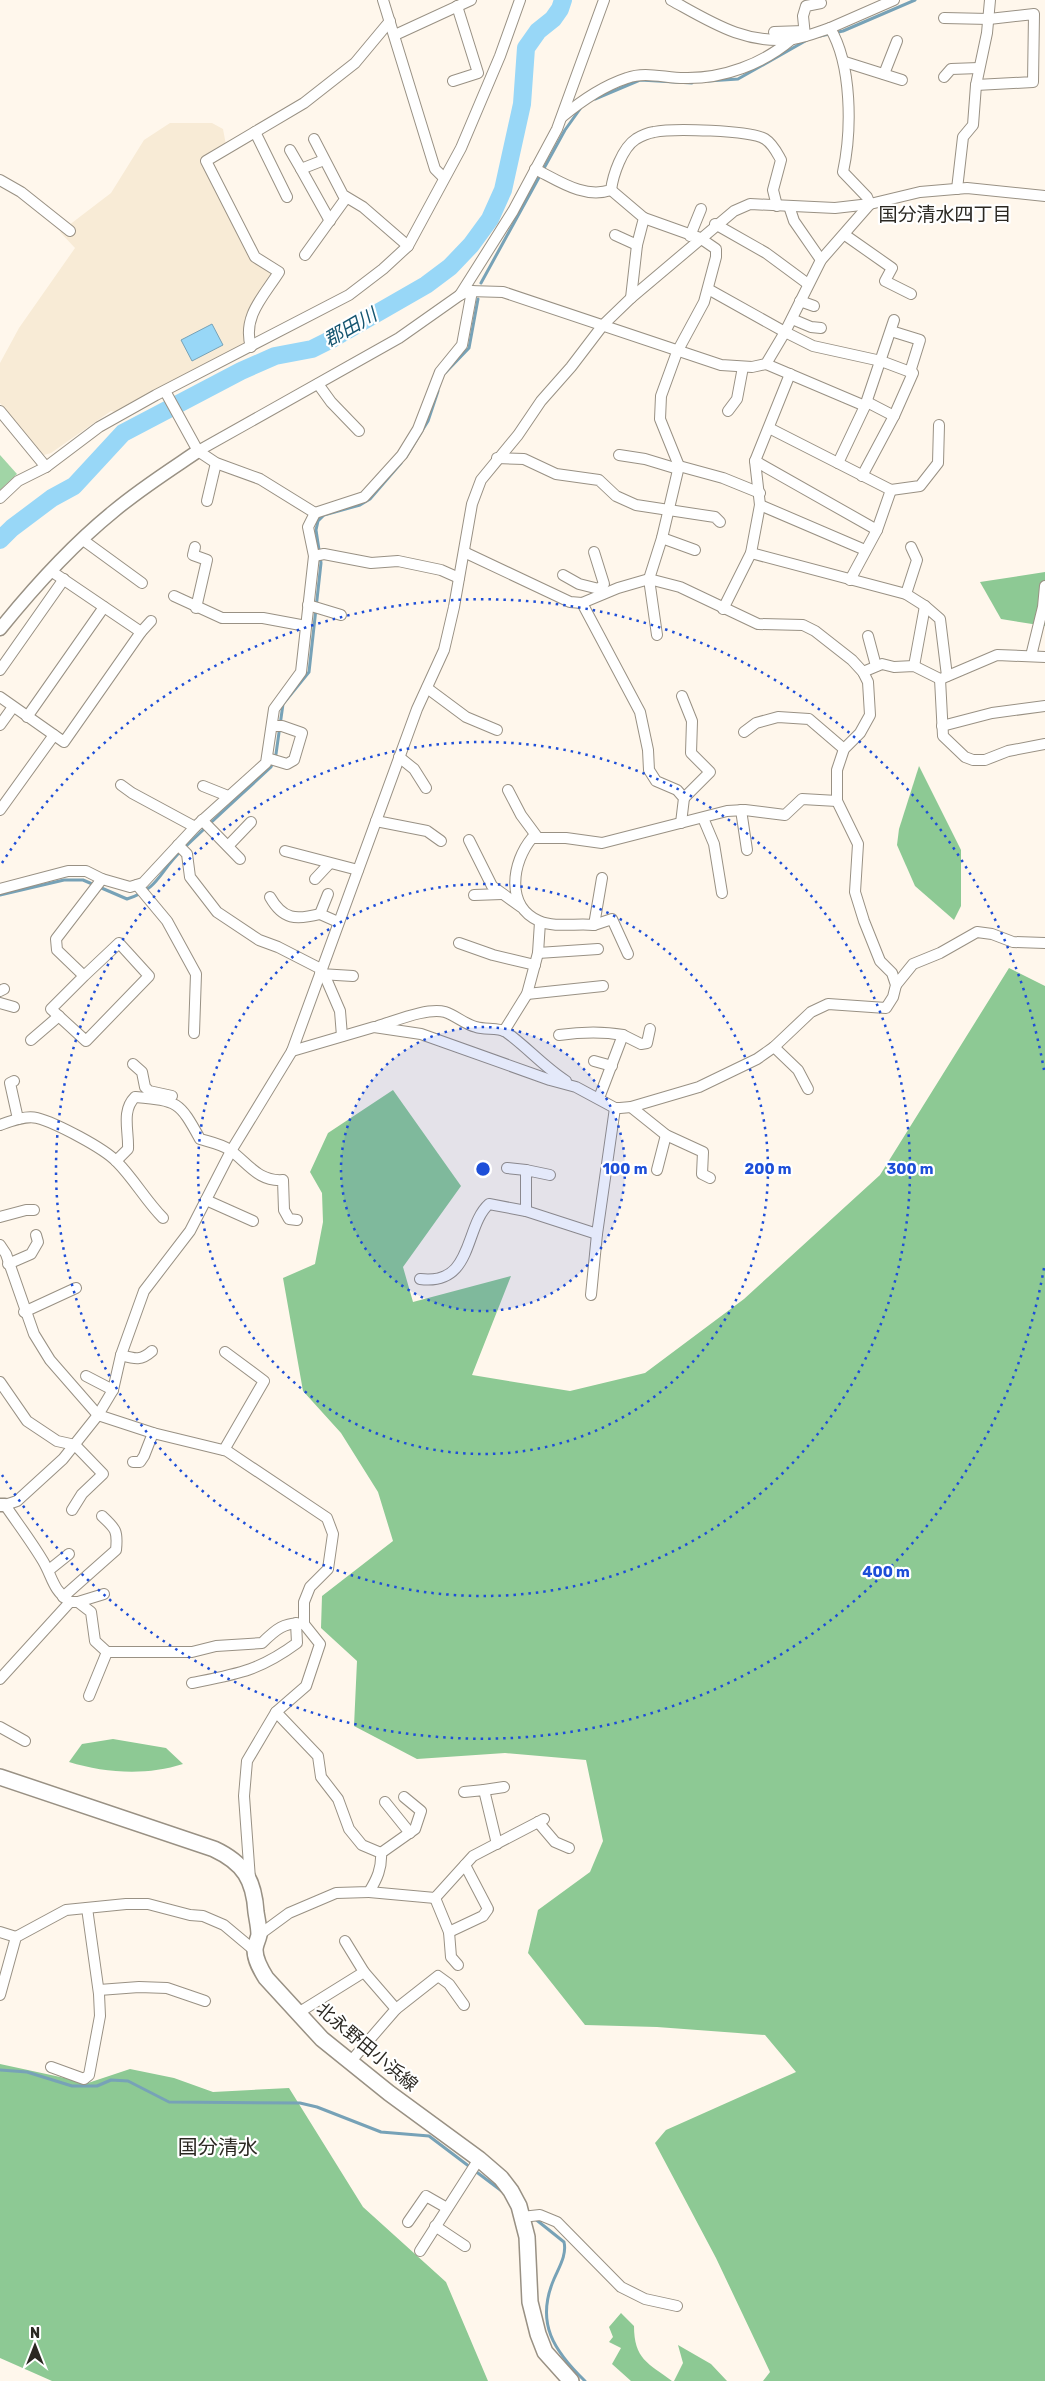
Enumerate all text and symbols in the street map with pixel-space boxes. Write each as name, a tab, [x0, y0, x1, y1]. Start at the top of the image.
district label: 国分清水四丁目	[878, 203, 1012, 226]
water label: 郡田川	[320, 302, 382, 352]
centre of rings	[474, 1160, 492, 1178]
text: 100 m	[603, 1160, 647, 1178]
text: 200 m	[744, 1160, 792, 1178]
text: 300 m	[886, 1160, 934, 1178]
text: 400 m	[862, 1563, 910, 1581]
street label: 北永野田小浜線	[312, 1998, 422, 2096]
district label: 国分清水	[178, 2135, 258, 2159]
north arrow	[10, 2321, 60, 2371]
text: N	[30, 2325, 40, 2342]

